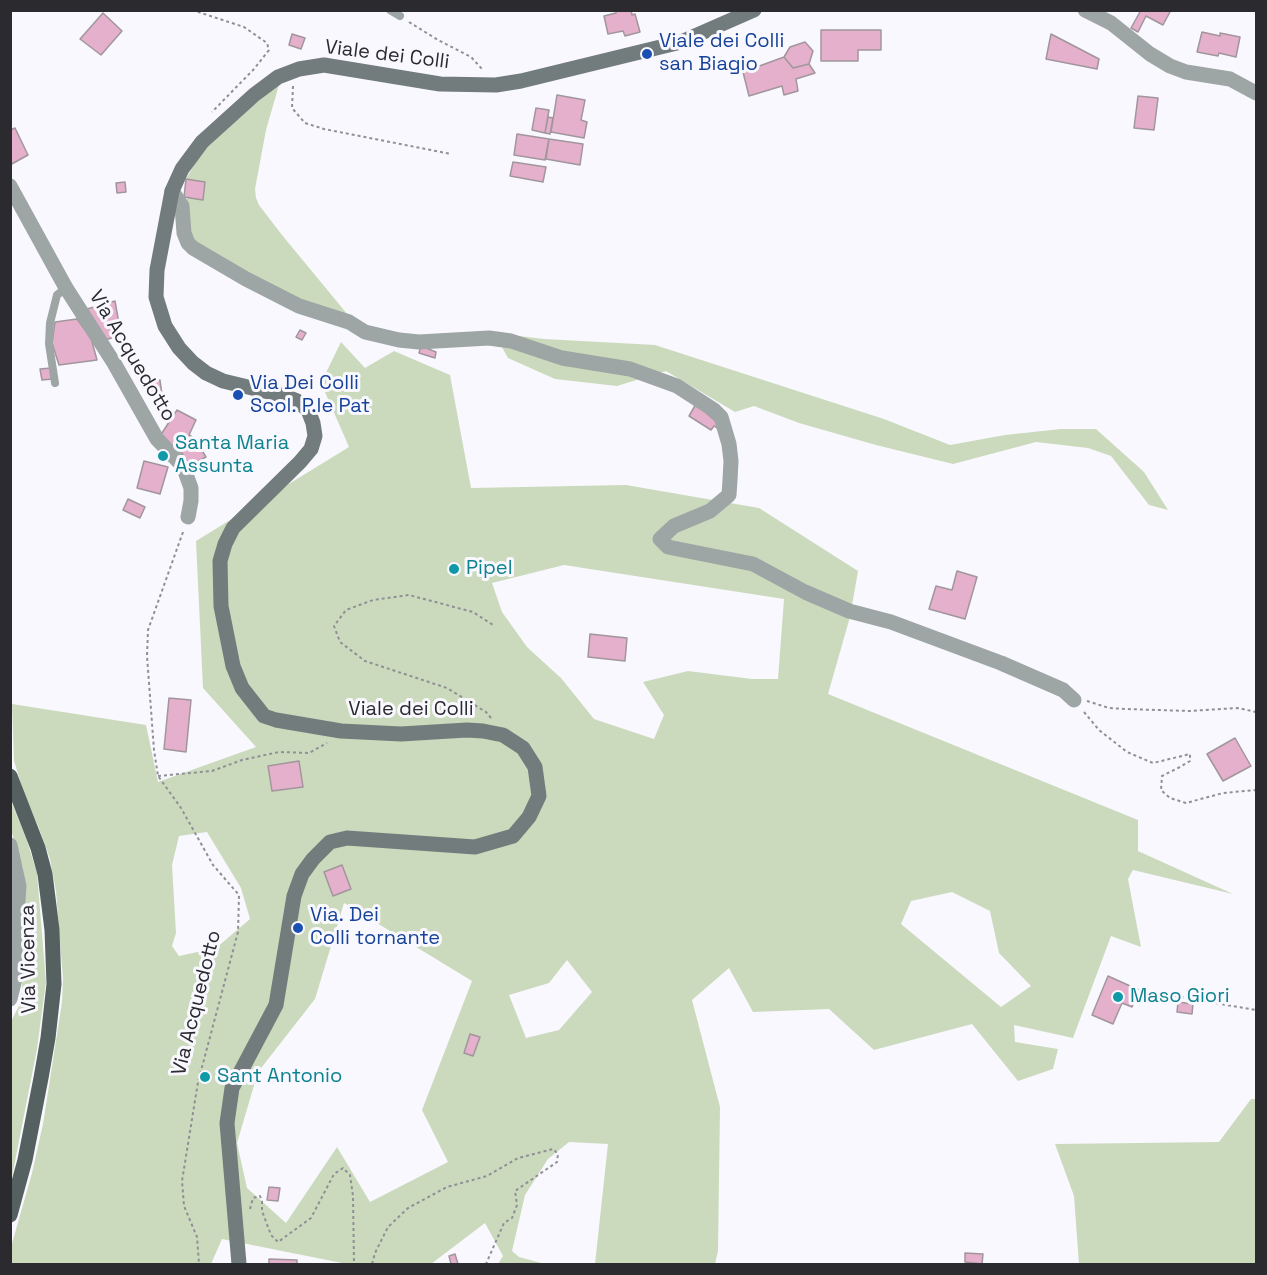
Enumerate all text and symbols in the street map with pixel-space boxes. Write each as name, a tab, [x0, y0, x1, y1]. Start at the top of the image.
place label: Viale dei Colli san Biagio	[659, 30, 784, 77]
street label: Viale dei Colli	[323, 35, 451, 75]
marker: Viale dei Colli san Biagio	[640, 47, 654, 61]
street label: Via Acquedotto	[83, 286, 181, 426]
place label: Via Dei Colli Scol. P.le Pat	[250, 372, 370, 419]
marker: Via Dei Colli Scol. P.le Pat	[231, 388, 245, 402]
place label: Santa Maria Assunta	[175, 432, 289, 479]
marker: Santa Maria Assunta	[156, 449, 170, 463]
place label: Pipel	[466, 557, 513, 581]
marker: Pipel	[447, 562, 461, 576]
street label: Viale dei Colli	[348, 698, 474, 722]
street label: Via Vicenza	[16, 904, 42, 1014]
place label: Via. Dei Colli tornante	[310, 904, 440, 951]
marker: Via. Dei Colli tornante	[291, 921, 305, 935]
street label: Via Acquedotto	[167, 928, 227, 1078]
place label: Maso Giori	[1130, 985, 1230, 1009]
marker: Maso Giori	[1111, 990, 1125, 1004]
place label: Sant Antonio	[217, 1065, 342, 1089]
marker: Sant Antonio	[198, 1070, 212, 1084]

